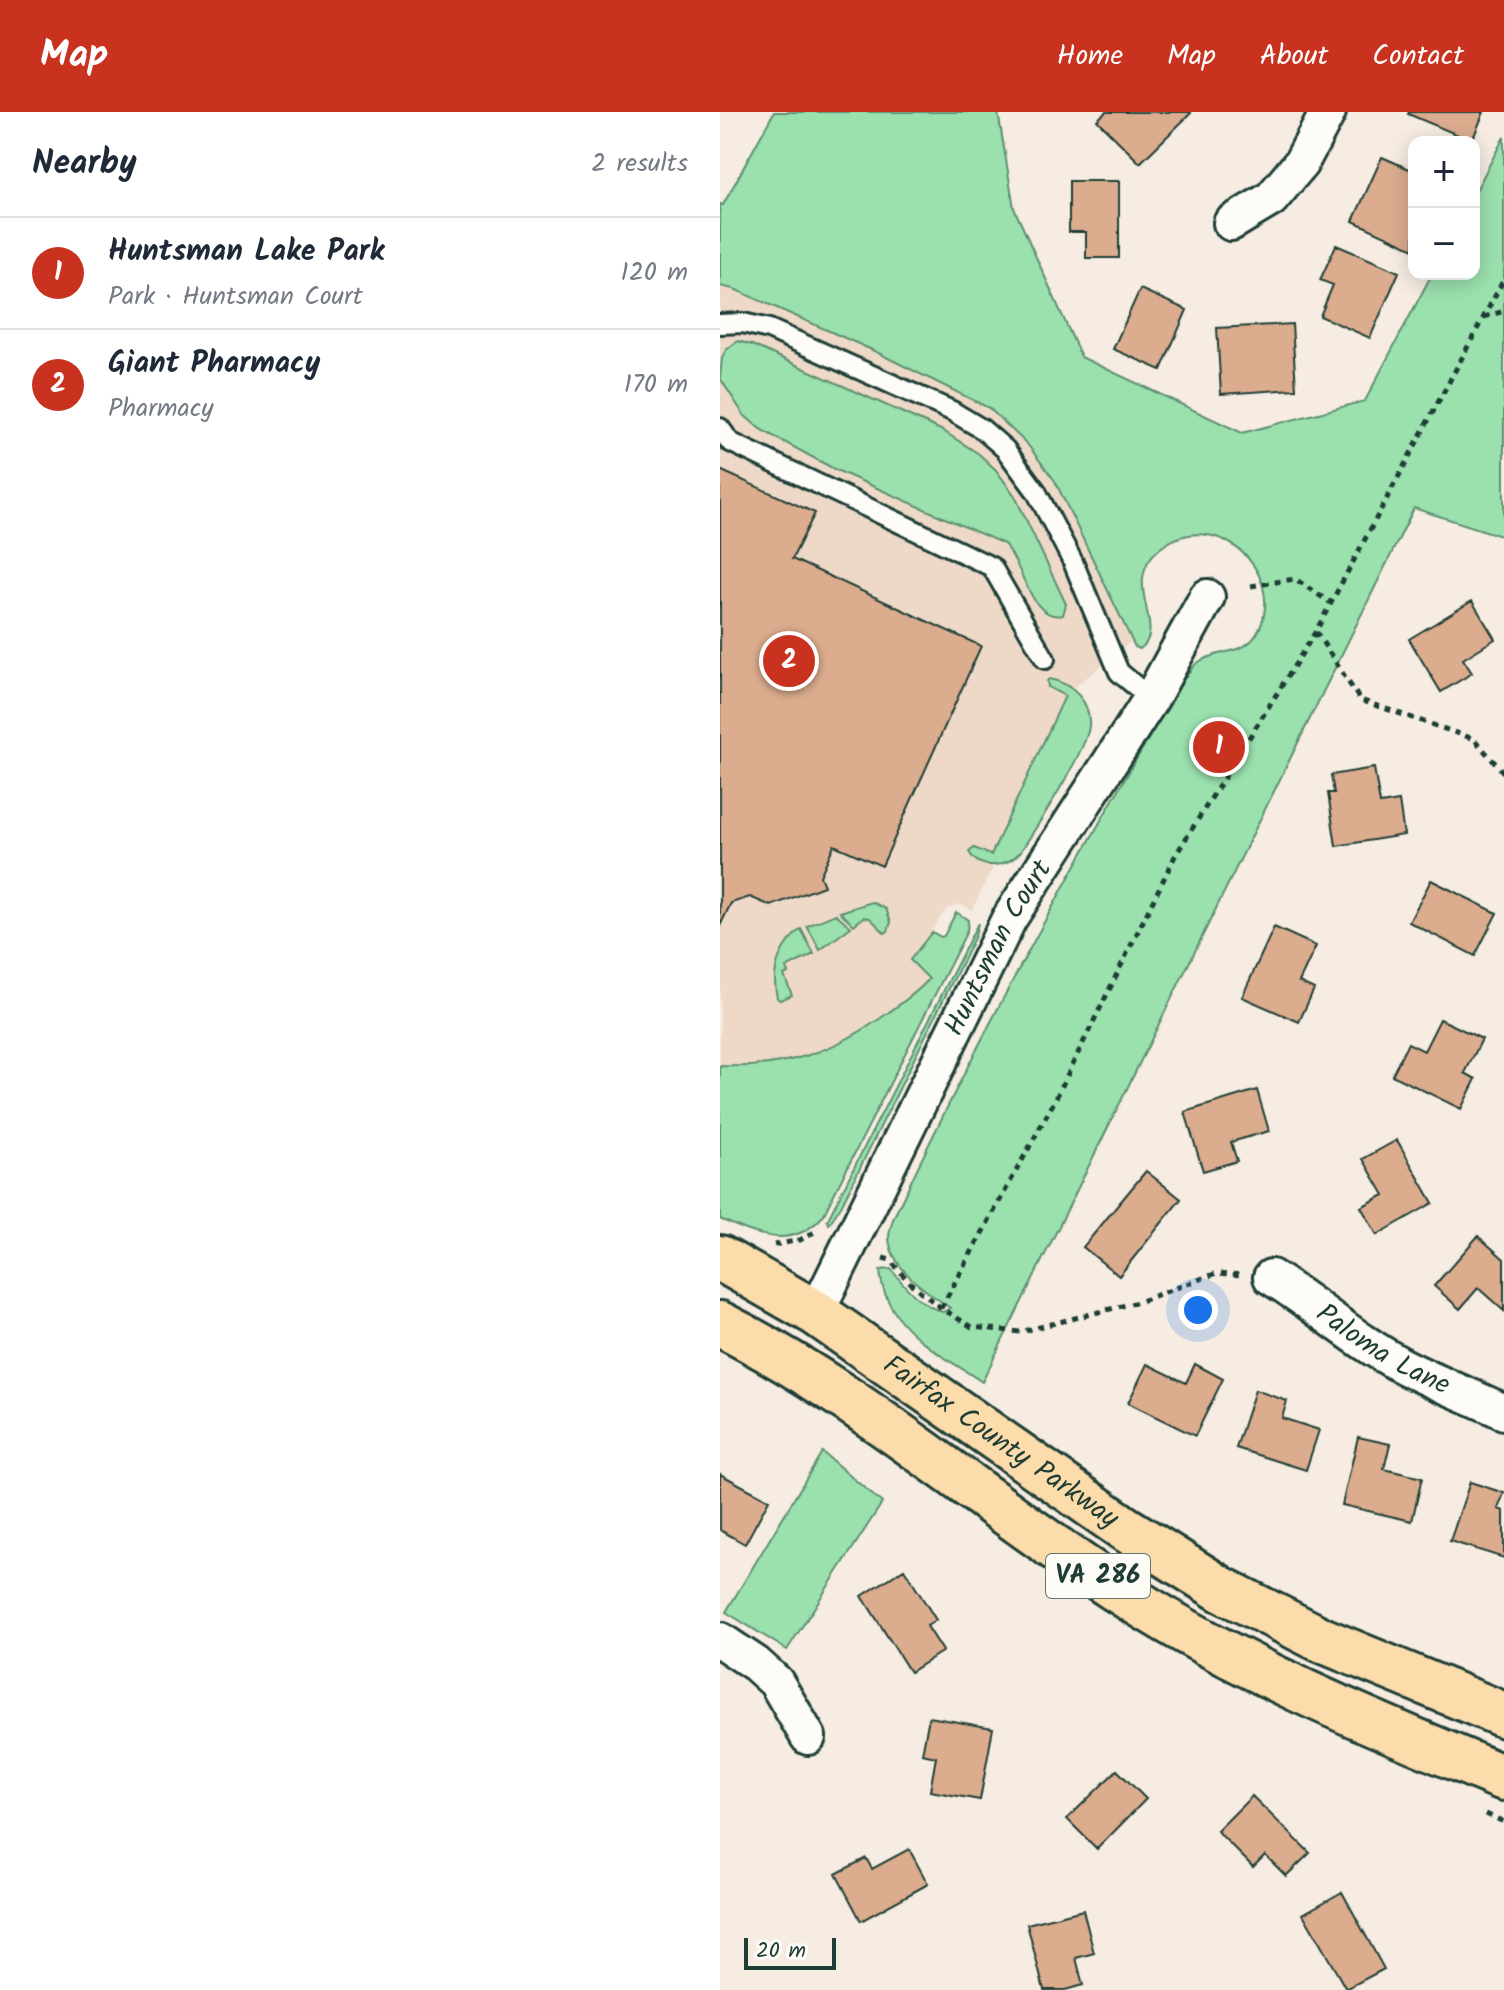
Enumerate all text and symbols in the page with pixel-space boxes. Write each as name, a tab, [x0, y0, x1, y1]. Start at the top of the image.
text: Map	[40, 26, 109, 86]
text: Home	[1057, 34, 1123, 79]
text: Map	[1167, 34, 1216, 79]
text: About	[1260, 34, 1328, 79]
text: Contact	[1372, 34, 1464, 79]
map controls	[1408, 136, 1480, 280]
button: +	[1408, 136, 1480, 208]
text: Nearby	[32, 137, 137, 191]
text: 2 results	[591, 143, 688, 185]
button: −	[1408, 208, 1480, 280]
text: Huntsman Lake Park	[108, 228, 384, 276]
text: 1	[54, 252, 62, 294]
text: 120 m	[621, 252, 688, 294]
text: Park · Huntsman Court	[108, 276, 363, 318]
text: Giant Pharmacy	[108, 340, 320, 388]
text: 2	[50, 364, 66, 406]
text: 170 m	[624, 364, 688, 406]
text: Pharmacy	[108, 388, 214, 430]
pin: 2	[763, 631, 815, 691]
pin: 1	[1193, 717, 1245, 777]
street label: Huntsman Court	[932, 850, 1065, 1044]
your location	[1178, 1290, 1218, 1330]
street label: Paloma Lane	[1306, 1292, 1458, 1408]
street label: Fairfax County Parkway	[873, 1344, 1129, 1541]
road number: VA 286	[1046, 1554, 1150, 1598]
scale bar	[744, 1934, 836, 1970]
text: 20 m	[756, 1934, 806, 1969]

